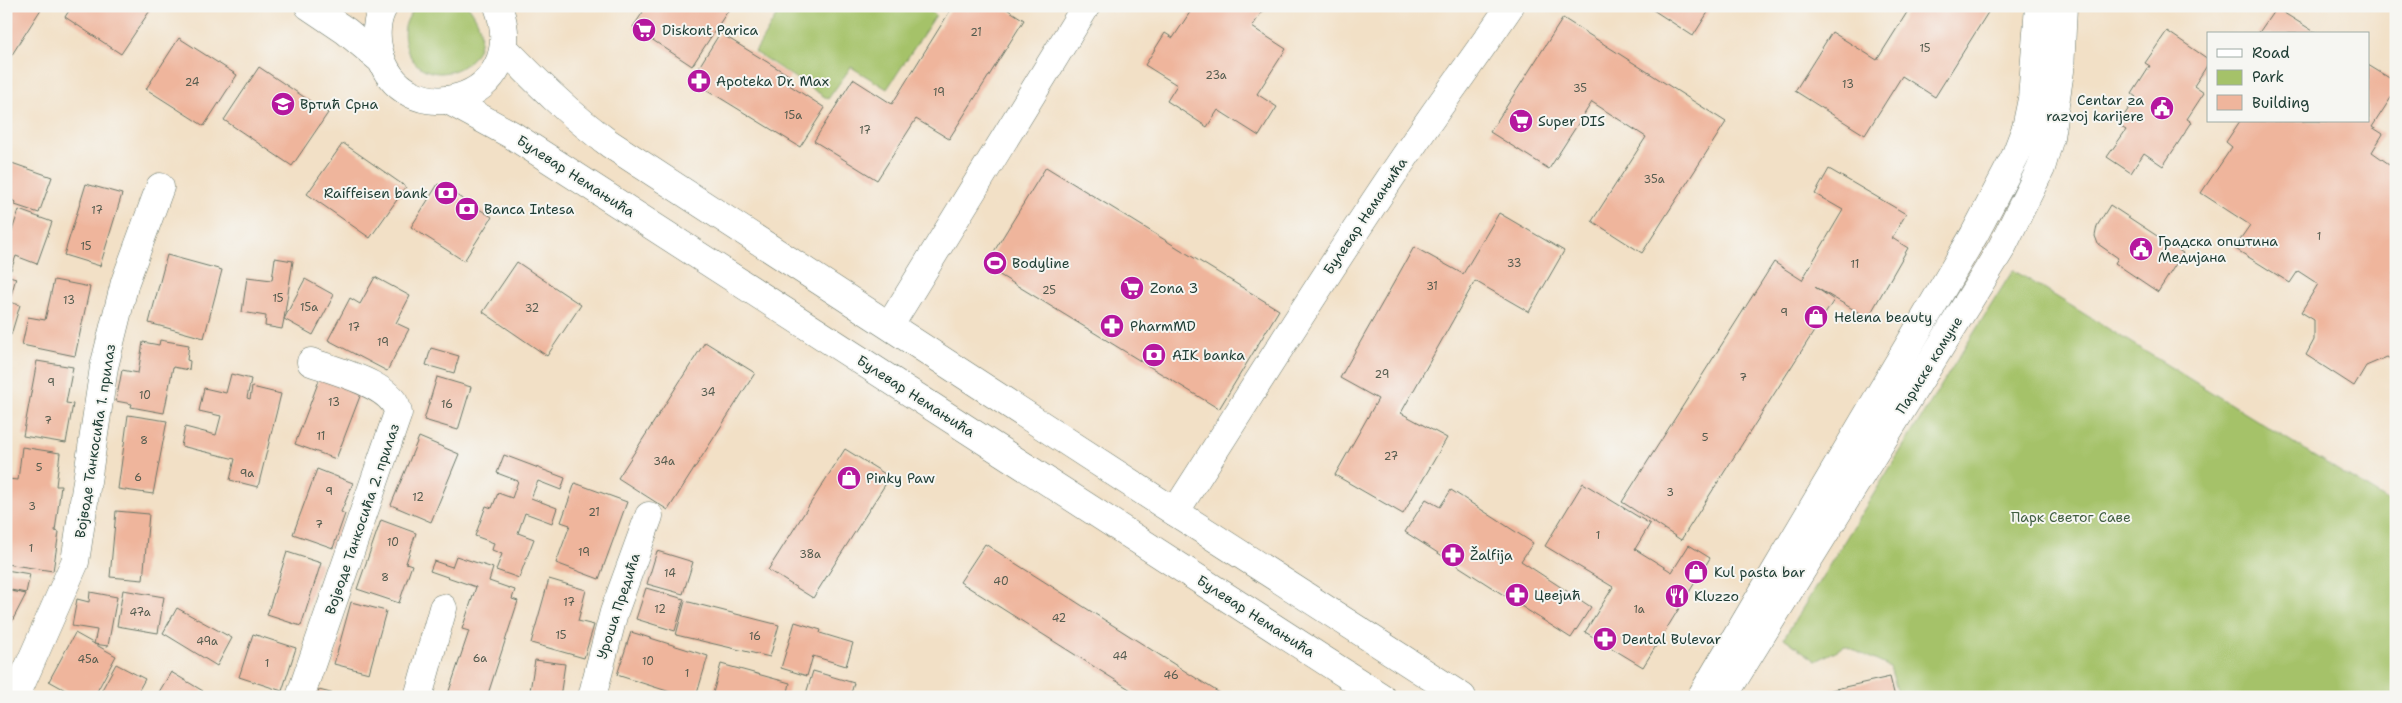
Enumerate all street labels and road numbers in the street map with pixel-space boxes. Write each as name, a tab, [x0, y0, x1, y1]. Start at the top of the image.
street label: Булевар Немањића	[514, 131, 639, 221]
street label: Булевар Немањића	[1319, 154, 1411, 278]
street label: Париске комуне	[1892, 313, 1966, 417]
street label: Војводе Танкосића 1. прилаз	[71, 343, 119, 539]
street label: Булевар Немањића	[854, 351, 979, 441]
street label: Војводе Танкосића 2. прилаз	[321, 421, 403, 617]
street label: Уроша Предића	[592, 550, 644, 661]
street label: Булевар Немањића	[1194, 571, 1319, 661]

